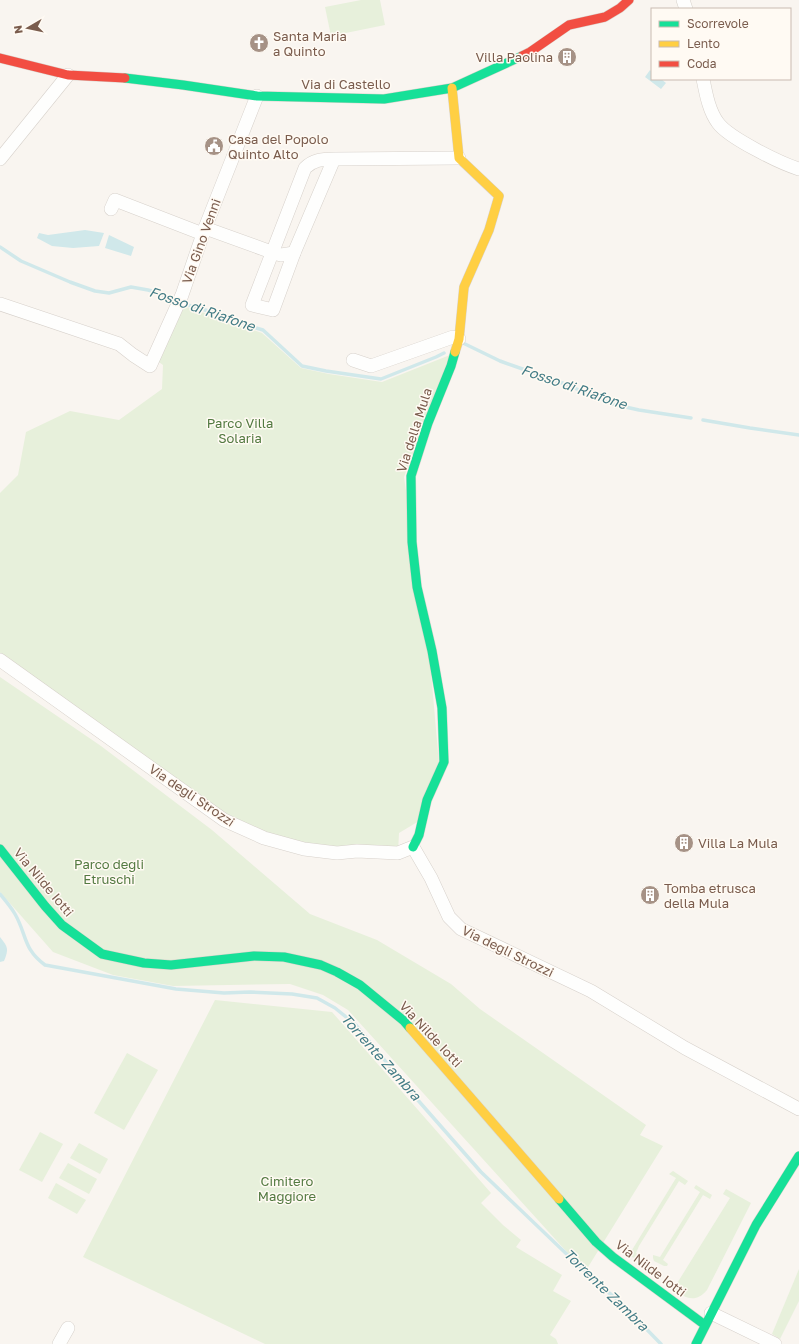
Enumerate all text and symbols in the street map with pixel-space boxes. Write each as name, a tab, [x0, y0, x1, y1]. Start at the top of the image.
north arrow	[8, 8, 48, 48]
legend	[651, 8, 791, 80]
text: Scorrevole	[687, 16, 749, 31]
text: N	[11, 24, 25, 35]
place label: Santa Maria a Quinto	[273, 28, 347, 59]
church icon: Santa Maria a Quinto	[248, 32, 270, 54]
text: Lento	[687, 36, 720, 51]
building icon: Villa Paolina	[556, 46, 578, 68]
place label: Villa Paolina	[475, 49, 553, 65]
text: Coda	[687, 56, 717, 71]
street label: Via di Castello	[301, 76, 391, 92]
place label: Casa del Popolo Quinto Alto	[228, 131, 329, 162]
public building icon: Casa del Popolo Quinto Alto	[203, 135, 225, 157]
street label: Via Gino Venni	[178, 196, 224, 286]
water label: Fosso di Riafone	[147, 283, 258, 335]
water label: Fosso di Riafone	[519, 361, 630, 413]
street label: Via della Mula	[393, 386, 435, 474]
park label: Parco Villa Solaria	[207, 415, 273, 446]
street label: Via degli Strozzi	[146, 760, 238, 830]
building icon: Villa La Mula	[673, 832, 695, 854]
place label: Villa La Mula	[698, 835, 778, 851]
street label: Via Nilde Iotti	[11, 844, 77, 920]
park label: Parco degli Etruschi	[74, 856, 144, 887]
place label: Tomba etrusca della Mula	[664, 880, 756, 911]
building icon: Tomba etrusca della Mula	[639, 884, 661, 906]
street label: Via degli Strozzi	[460, 922, 556, 980]
street label: Via Nilde Iotti	[396, 998, 466, 1070]
water label: Torrente Zambra	[338, 1010, 426, 1104]
park label: Cimitero Maggiore	[258, 1173, 316, 1204]
street label: Via Nilde Iotti	[612, 1236, 690, 1300]
water label: Torrente Zambra	[561, 1245, 653, 1335]

